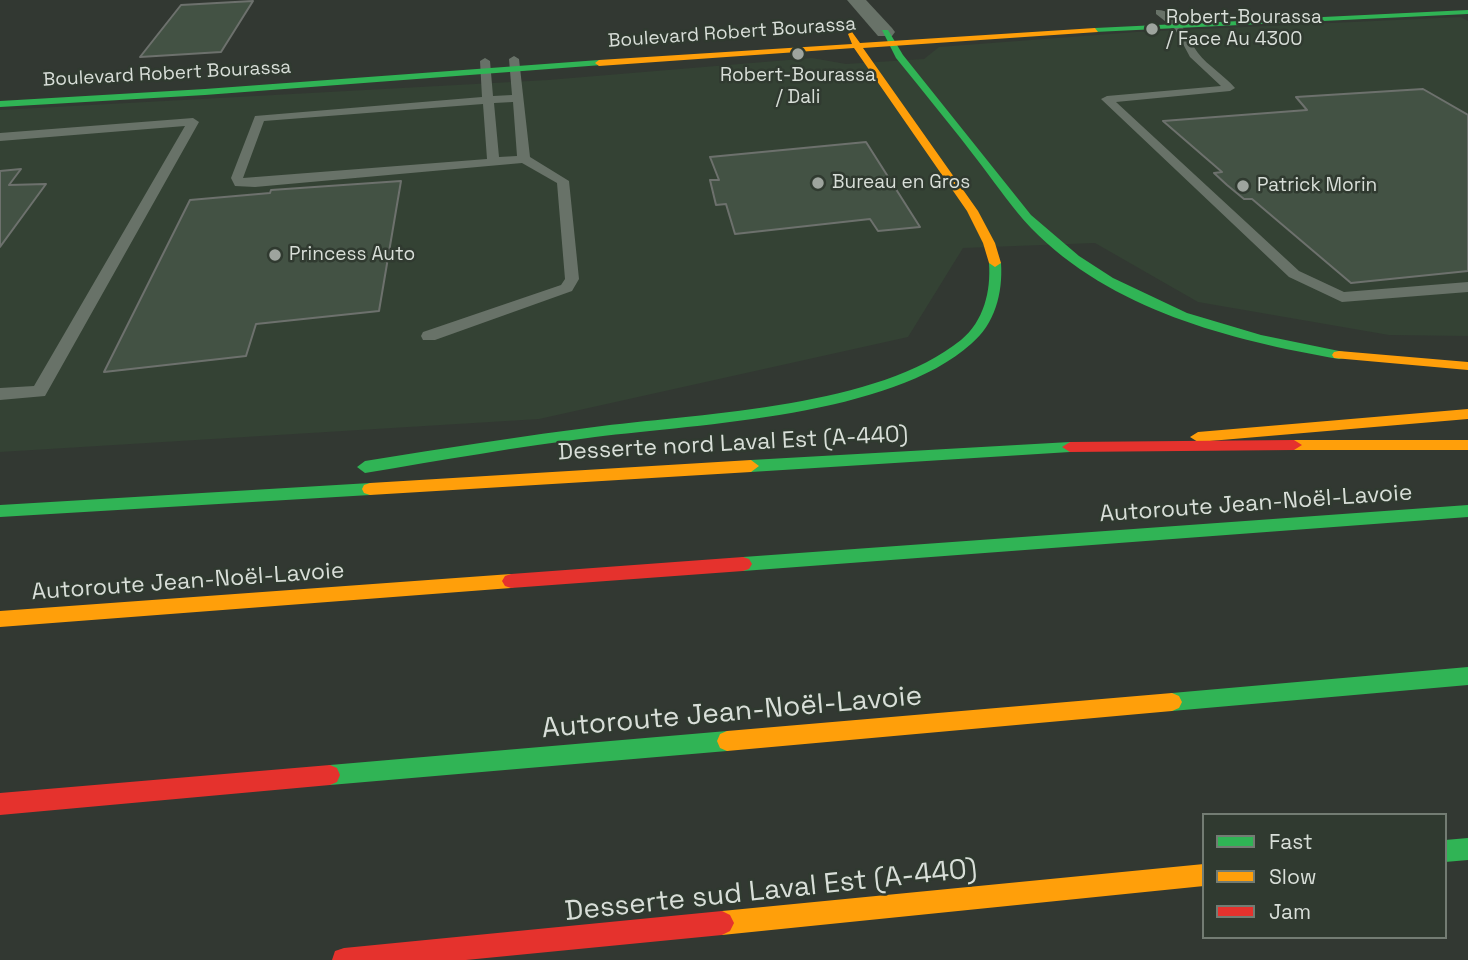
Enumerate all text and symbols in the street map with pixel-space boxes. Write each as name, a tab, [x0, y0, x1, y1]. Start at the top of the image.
place label: Robert-Bourassa / Face Au 4300	[1166, 7, 1322, 51]
street label: Boulevard Robert Bourassa	[607, 13, 857, 53]
marker: Robert-Bourassa / Face Au 4300	[1144, 21, 1160, 37]
marker: Robert-Bourassa / Dali	[790, 46, 806, 62]
street label: Boulevard Robert Bourassa	[42, 56, 292, 92]
place label: Robert-Bourassa / Dali	[720, 65, 876, 109]
place label: Bureau en Gros	[832, 172, 970, 194]
marker: Bureau en Gros	[810, 175, 826, 191]
place label: Patrick Morin	[1257, 175, 1377, 197]
marker: Patrick Morin	[1235, 178, 1251, 194]
place label: Princess Auto	[289, 244, 415, 266]
marker: Princess Auto	[267, 247, 283, 263]
street label: Desserte nord Laval Est (A-440)	[557, 421, 909, 467]
street label: Autoroute Jean-Noël-Lavoie	[1099, 479, 1413, 529]
street label: Autoroute Jean-Noël-Lavoie	[31, 557, 345, 607]
street label: Autoroute Jean-Noël-Lavoie	[540, 680, 924, 746]
legend	[1202, 813, 1447, 939]
text: Fast	[1269, 828, 1313, 855]
street label: Desserte sud Laval Est (A-440)	[563, 853, 979, 929]
text: Slow	[1269, 863, 1317, 890]
text: Jam	[1269, 898, 1311, 925]

